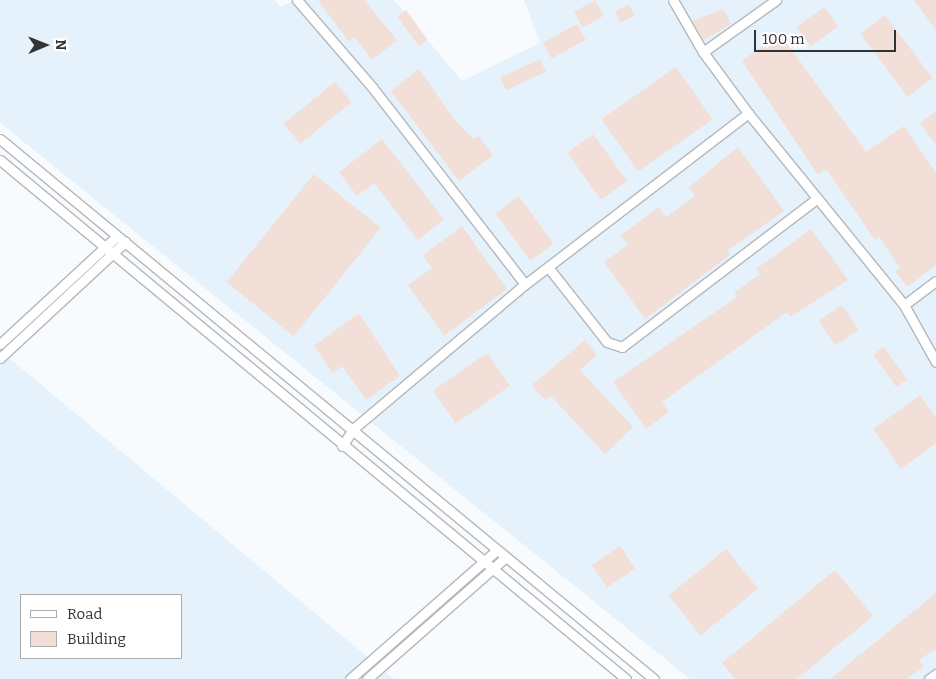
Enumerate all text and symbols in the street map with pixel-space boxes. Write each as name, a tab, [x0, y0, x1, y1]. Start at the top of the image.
north arrow	[20, 20, 70, 70]
scale bar	[756, 20, 898, 52]
text: 100 m	[762, 30, 805, 48]
text: N	[52, 39, 69, 50]
legend	[20, 594, 182, 659]
text: Road	[67, 605, 102, 623]
text: Building	[67, 630, 126, 648]

